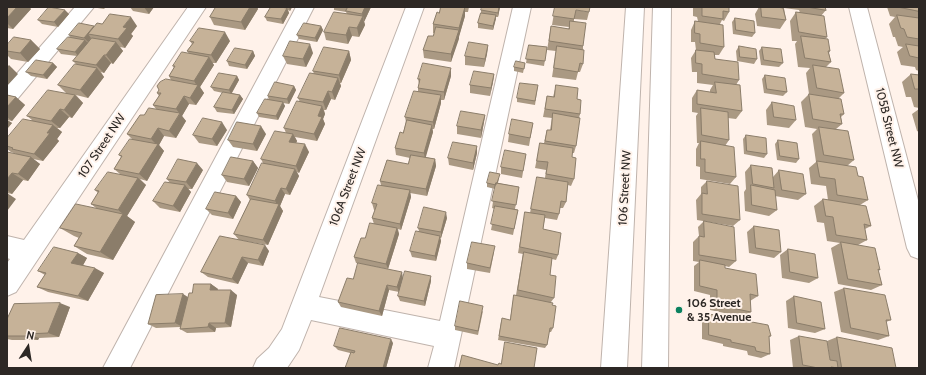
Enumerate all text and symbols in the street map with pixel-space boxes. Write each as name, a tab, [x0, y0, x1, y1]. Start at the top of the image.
street label: 105B Street NW	[872, 86, 906, 170]
street label: 107 Street NW	[75, 111, 129, 181]
street label: 106A Street NW	[326, 146, 370, 228]
street label: 106 Street NW	[616, 150, 634, 226]
place label: 106 Street & 35 Avenue	[687, 296, 751, 324]
marker: 106 Street & 35 Avenue	[674, 305, 684, 315]
north arrow	[8, 327, 48, 367]
text: N	[25, 328, 36, 343]

